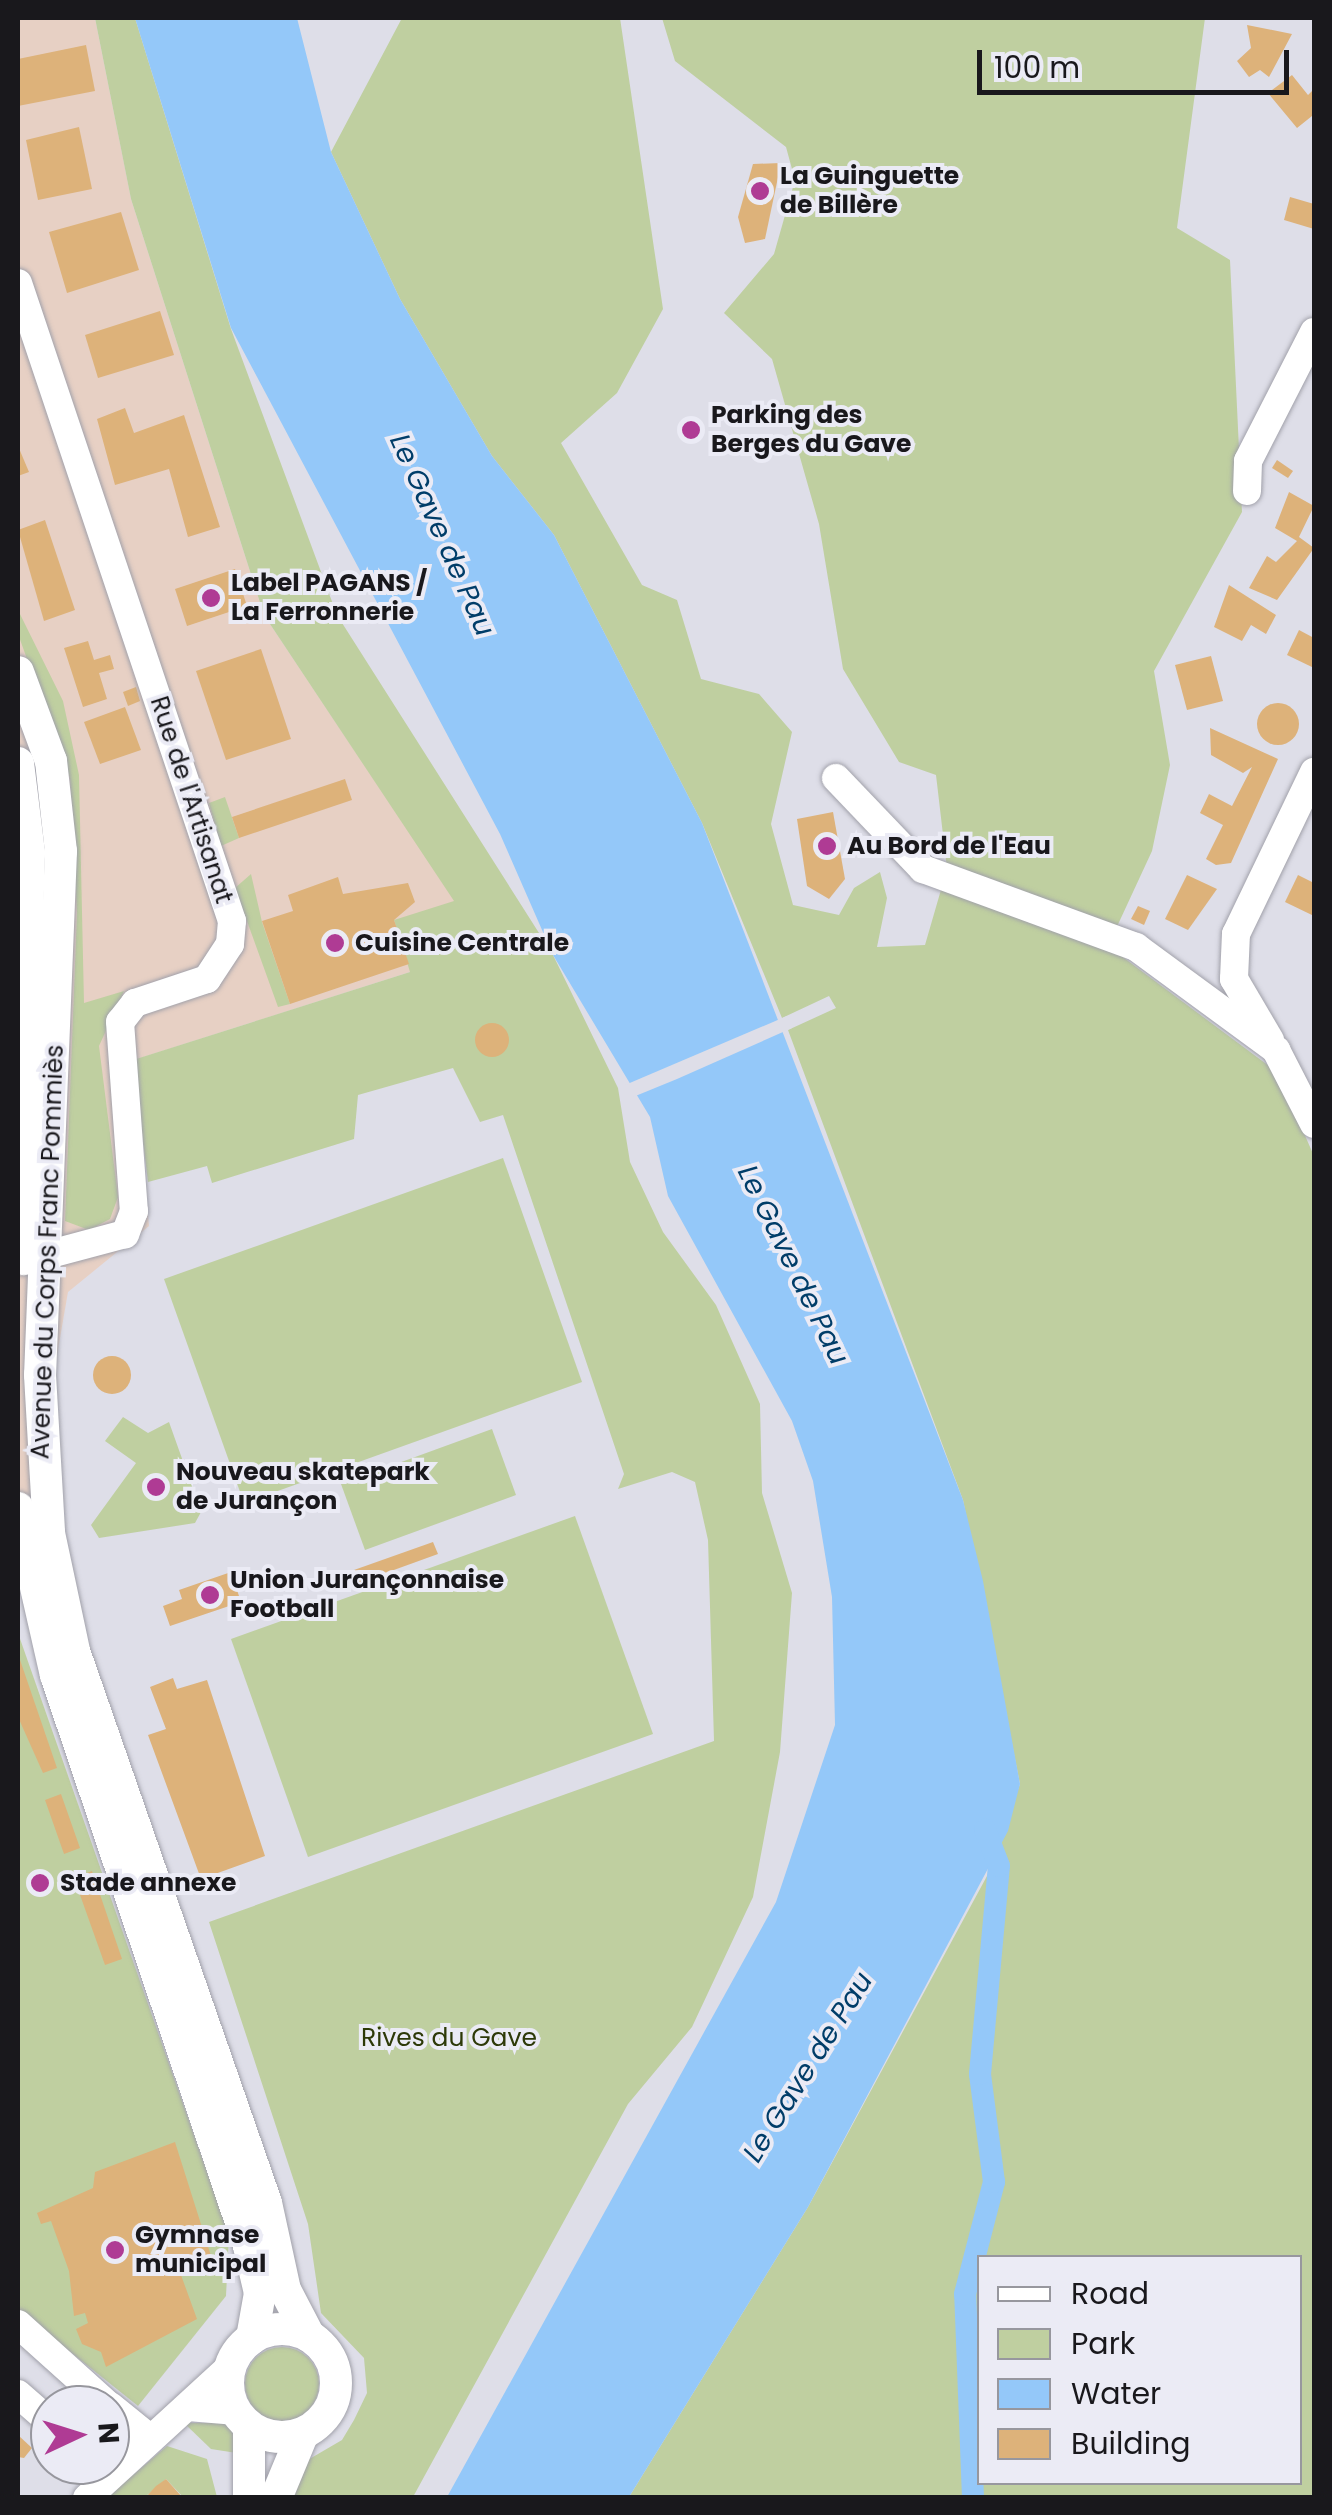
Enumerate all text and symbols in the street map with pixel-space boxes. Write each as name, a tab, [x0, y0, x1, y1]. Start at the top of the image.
scale bar	[982, 30, 1294, 92]
text: 100 m	[994, 46, 1080, 89]
place label: La Guinguette de Billère	[780, 162, 959, 221]
marker: La Guinguette de Billère	[749, 180, 771, 202]
place label: Parking des Berges du Gave	[711, 401, 911, 460]
marker: Parking des Berges du Gave	[680, 419, 702, 441]
water label: Le Gave de Pau	[382, 429, 502, 641]
place label: Label PAGANS / La Ferronnerie	[231, 569, 427, 628]
marker: Label PAGANS / La Ferronnerie	[200, 587, 222, 609]
street label: Rue de l'Artisanat	[143, 693, 239, 907]
place label: Au Bord de l'Eau	[847, 831, 1051, 861]
marker: Au Bord de l'Eau	[816, 835, 838, 857]
place label: Cuisine Centrale	[355, 928, 569, 958]
marker: Cuisine Centrale	[324, 932, 346, 954]
street label: Avenue du Corps Franc Pommiès	[26, 1044, 70, 1460]
water label: Le Gave de Pau	[730, 1160, 856, 1370]
place label: Nouveau skatepark de Jurançon	[176, 1458, 430, 1517]
marker: Nouveau skatepark de Jurançon	[145, 1476, 167, 1498]
place label: Union Jurançonnaise Football	[230, 1566, 504, 1625]
marker: Union Jurançonnaise Football	[199, 1584, 221, 1606]
place label: Stade annexe	[60, 1868, 236, 1898]
marker: Stade annexe	[29, 1872, 51, 1894]
water label: Le Gave de Pau	[736, 1966, 880, 2168]
park label: Rives du Gave	[361, 2023, 537, 2053]
place label: Gymnase municipal	[135, 2221, 266, 2280]
marker: Gymnase municipal	[104, 2239, 126, 2261]
legend	[977, 2255, 1302, 2485]
text: Road	[1071, 2272, 1149, 2315]
text: Park	[1071, 2322, 1135, 2365]
text: Water	[1071, 2372, 1161, 2415]
north arrow	[30, 2385, 130, 2485]
text: N	[88, 2421, 129, 2445]
text: Building	[1071, 2422, 1191, 2465]

